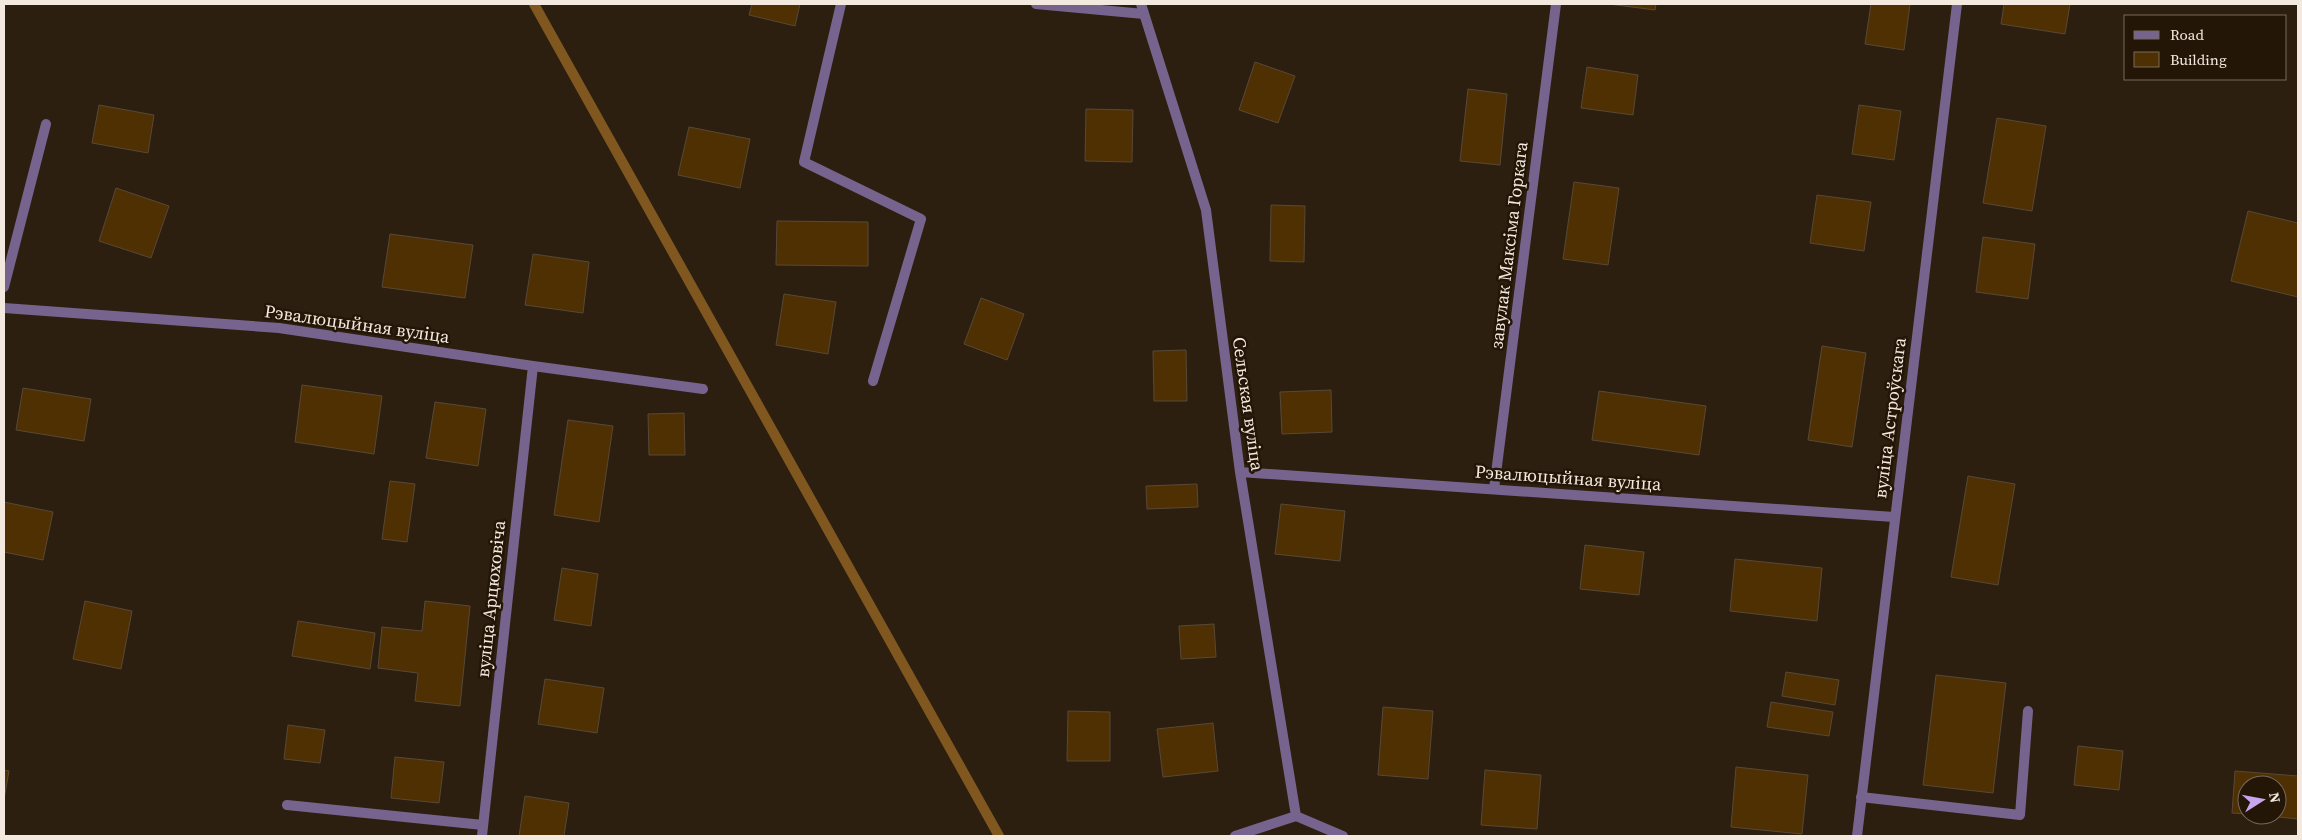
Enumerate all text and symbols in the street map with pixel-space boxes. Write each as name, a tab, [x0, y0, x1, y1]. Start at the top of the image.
legend	[2124, 15, 2287, 80]
text: Road	[2170, 24, 2204, 45]
text: Building	[2170, 49, 2227, 70]
street label: завулак Максіма Горкага	[1483, 139, 1534, 350]
street label: Рэвалюцыйная вуліца	[263, 298, 452, 349]
street label: Сельская вуліца	[1227, 335, 1270, 473]
street label: вуліца Астроўскага	[1867, 335, 1912, 500]
street label: Рэвалюцыйная вуліца	[1474, 459, 1663, 497]
street label: вуліца Арцюховіча	[470, 518, 511, 679]
north arrow	[2237, 775, 2287, 825]
text: N	[2264, 791, 2286, 804]

